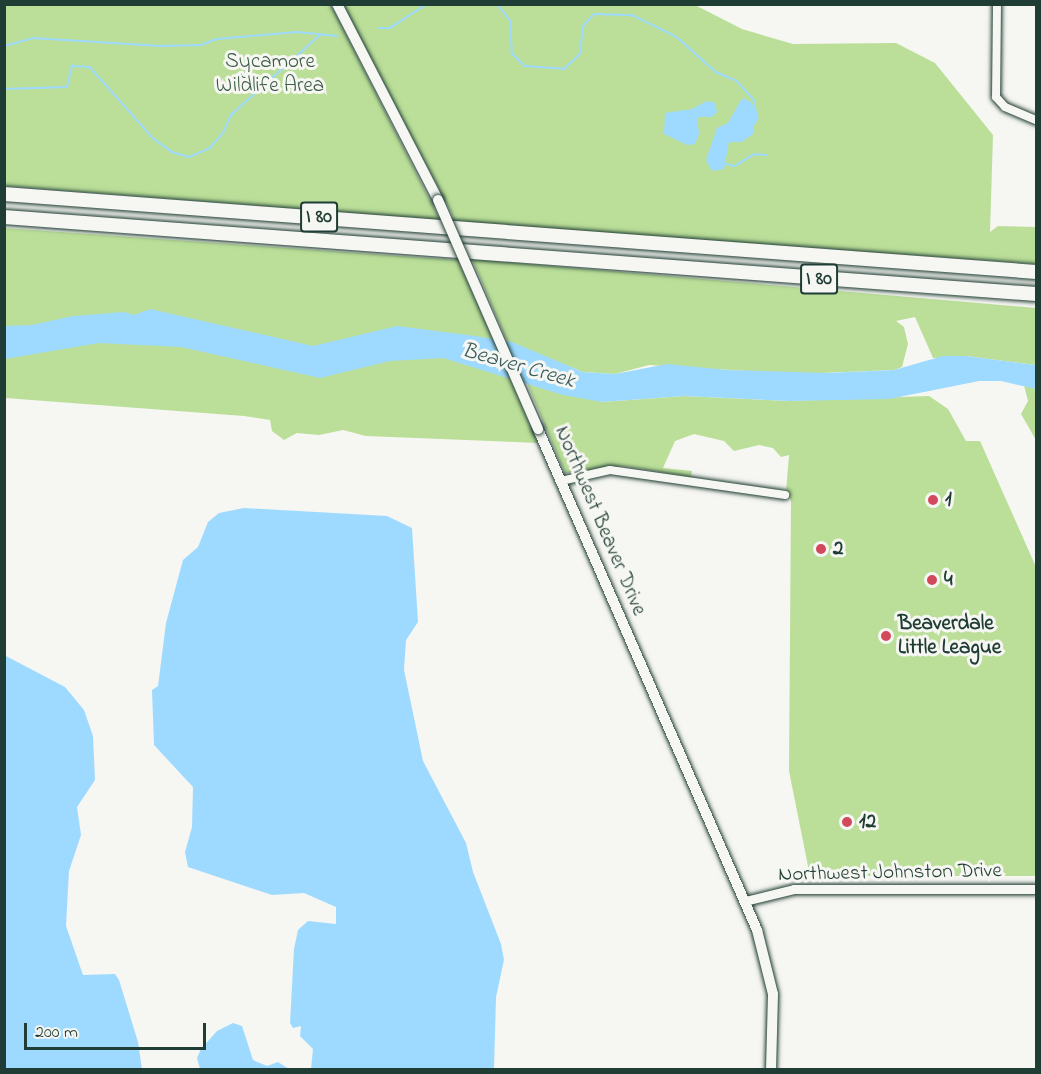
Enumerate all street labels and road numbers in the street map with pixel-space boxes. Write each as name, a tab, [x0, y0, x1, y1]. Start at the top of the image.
road number: I 80	[300, 200, 338, 234]
road number: I 80	[800, 262, 838, 296]
street label: Northwest Beaver Drive	[549, 422, 651, 620]
street label: Northwest Johnston Drive	[778, 858, 1002, 888]

